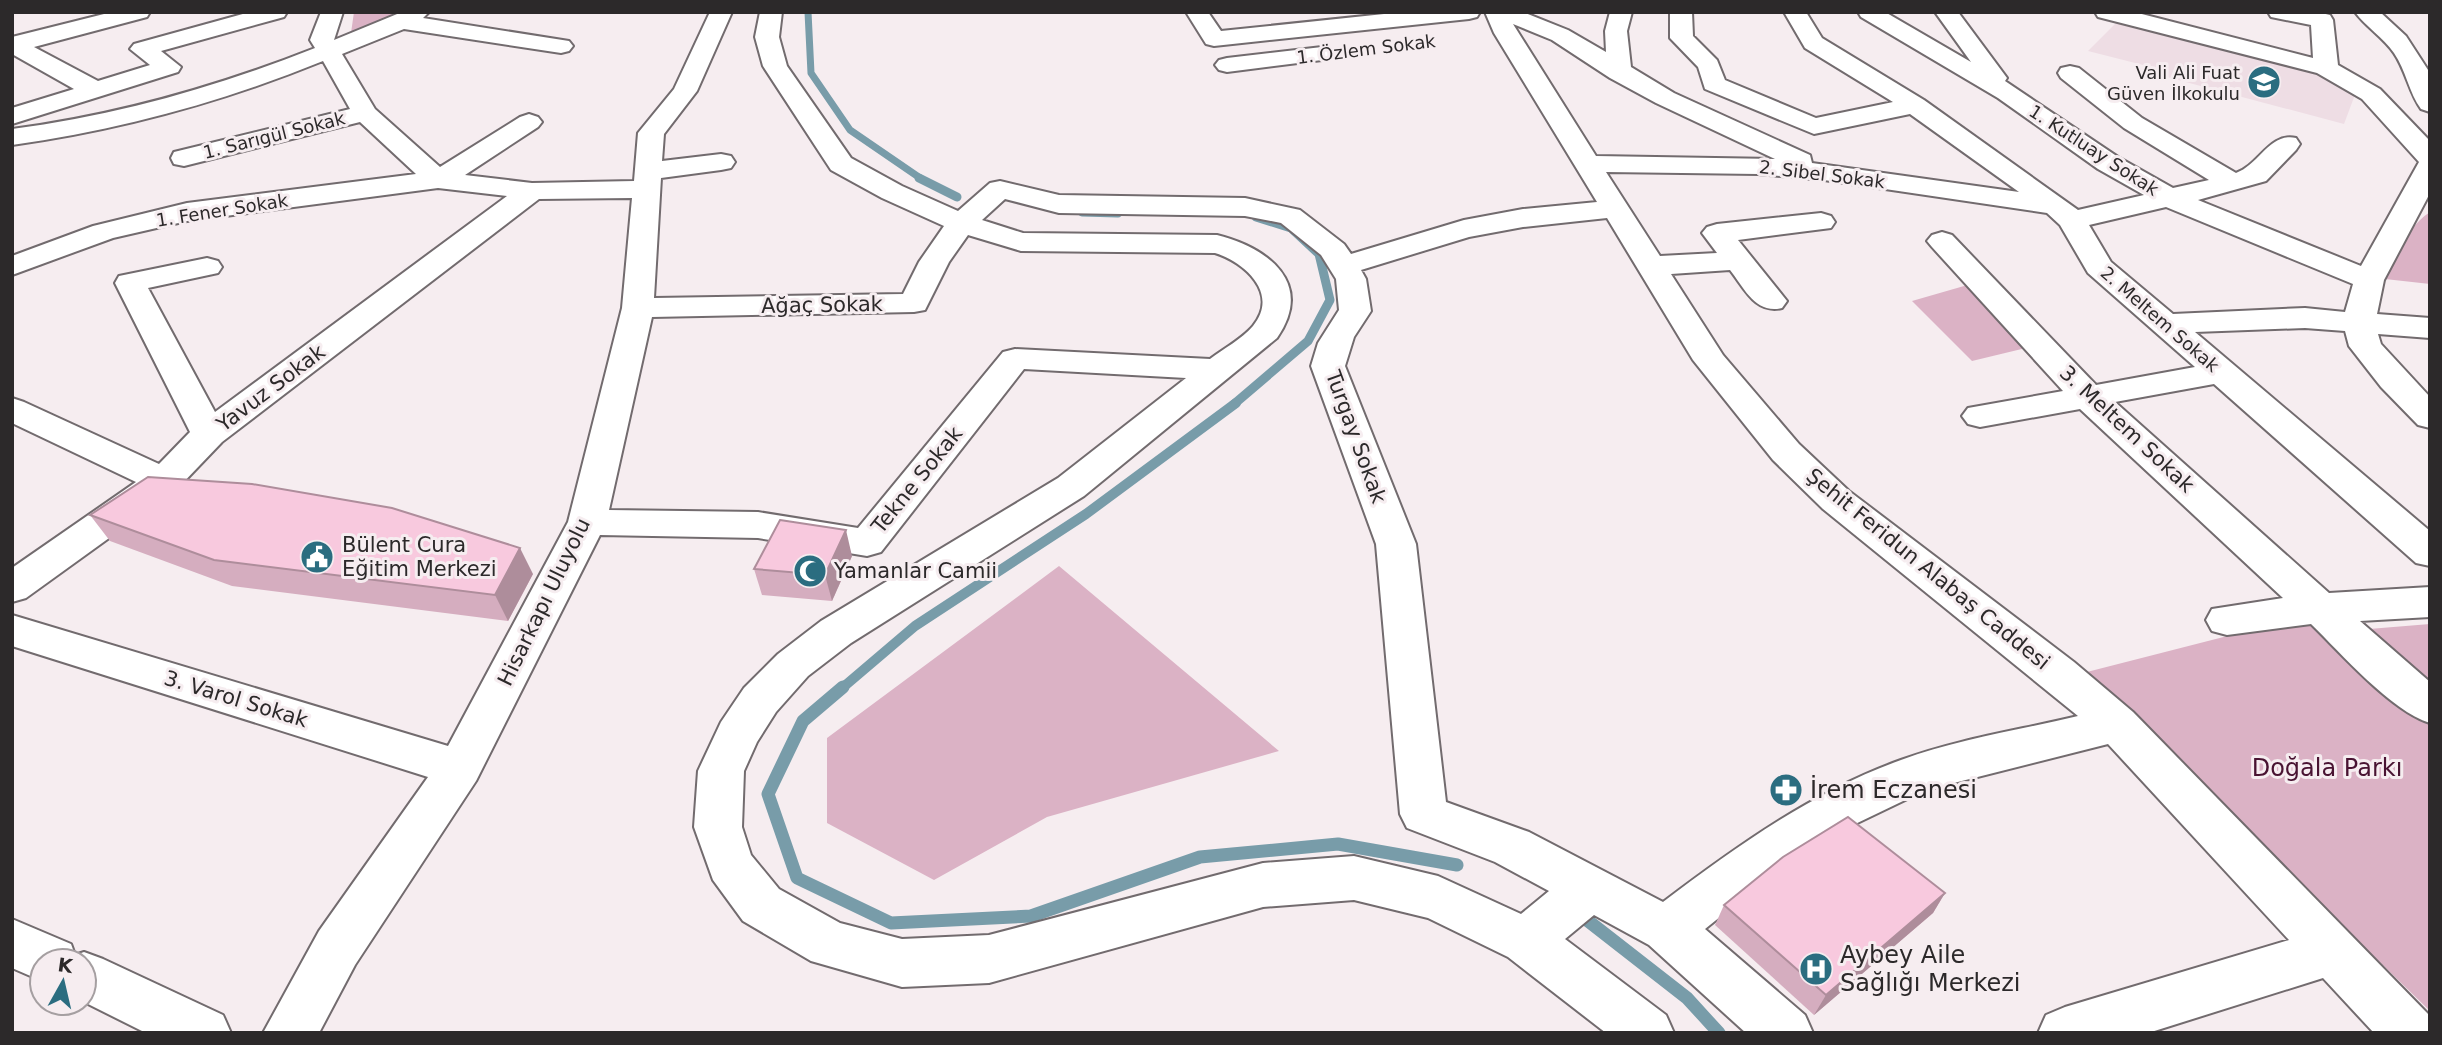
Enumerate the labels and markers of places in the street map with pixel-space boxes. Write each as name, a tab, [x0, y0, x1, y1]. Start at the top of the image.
place label: Vali Ali Fuat Güven İlkokulu	[2107, 62, 2240, 104]
school or university icon: Vali Ali Fuat Güven İlkokulu	[2245, 63, 2283, 101]
place label: Bülent Cura Eğitim Merkezi	[342, 533, 497, 581]
public building icon: Bülent Cura Eğitim Merkezi	[298, 538, 336, 576]
mosque icon: Yamanlar Camii	[791, 552, 829, 590]
place label: Yamanlar Camii	[833, 559, 997, 583]
pharmacy icon: İrem Eczanesi	[1767, 771, 1805, 809]
place label: İrem Eczanesi	[1810, 775, 1977, 804]
place label: Aybey Aile Sağlığı Merkezi	[1840, 941, 2020, 997]
hospital icon: Aybey Aile Sağlığı Merkezi	[1797, 950, 1835, 988]

